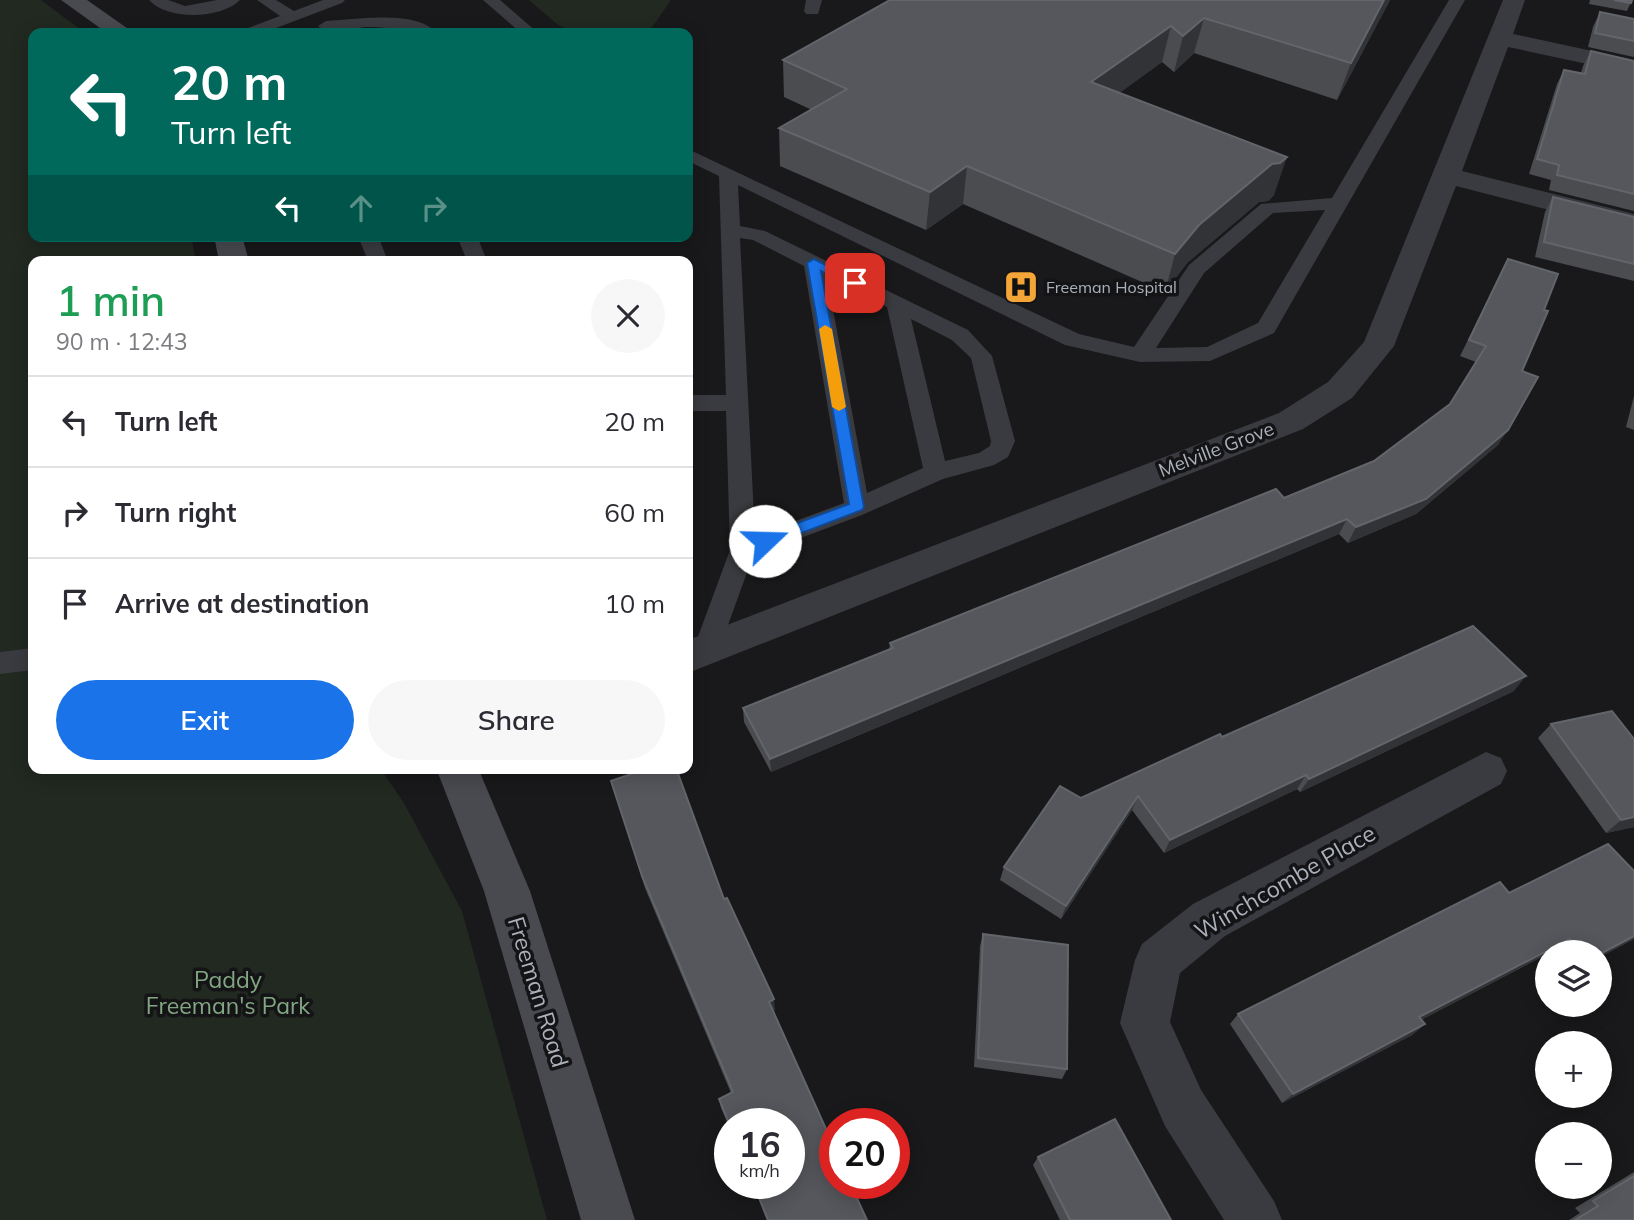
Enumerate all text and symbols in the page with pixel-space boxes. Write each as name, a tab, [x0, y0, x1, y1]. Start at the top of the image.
text: 20 m	[171, 51, 287, 112]
icon: left	[56, 56, 147, 147]
text: Turn left	[171, 112, 291, 152]
icon: left	[269, 189, 307, 227]
icon: ahead	[342, 189, 380, 227]
icon: right	[415, 189, 453, 227]
pin	[825, 253, 885, 313]
icon: arrive	[836, 264, 874, 302]
hospital icon: Freeman Hospital	[1002, 268, 1040, 306]
text: 1 min	[56, 274, 165, 327]
place label: Freeman Hospital	[1046, 277, 1177, 297]
button: close	[591, 279, 665, 353]
text: 90 m · 12:43	[56, 327, 188, 356]
icon: left	[56, 403, 94, 441]
text: Turn left	[115, 405, 217, 438]
text: 20 m	[604, 405, 665, 438]
street label: Melville Grove	[1155, 416, 1277, 482]
icon: right	[56, 494, 94, 532]
text: Turn right	[115, 496, 236, 529]
text: 60 m	[604, 496, 665, 529]
position arrow	[728, 504, 802, 578]
icon: arrive	[56, 585, 94, 623]
text: Arrive at destination	[115, 587, 370, 620]
text: 10 m	[604, 587, 665, 620]
button: Exit	[56, 680, 354, 760]
button: Share	[368, 680, 665, 760]
street label: Winchcombe Place	[1189, 818, 1380, 945]
street label: Freeman Road	[502, 913, 575, 1071]
map controls	[1535, 940, 1612, 1199]
button: layers	[1535, 940, 1612, 1017]
park label: Paddy Freeman's Park	[146, 965, 311, 1020]
button: +	[1535, 1031, 1612, 1108]
speed limit sign: 20	[819, 1108, 910, 1199]
text: 16	[738, 1122, 781, 1166]
button: −	[1535, 1122, 1612, 1199]
text: km/h	[739, 1159, 780, 1182]

